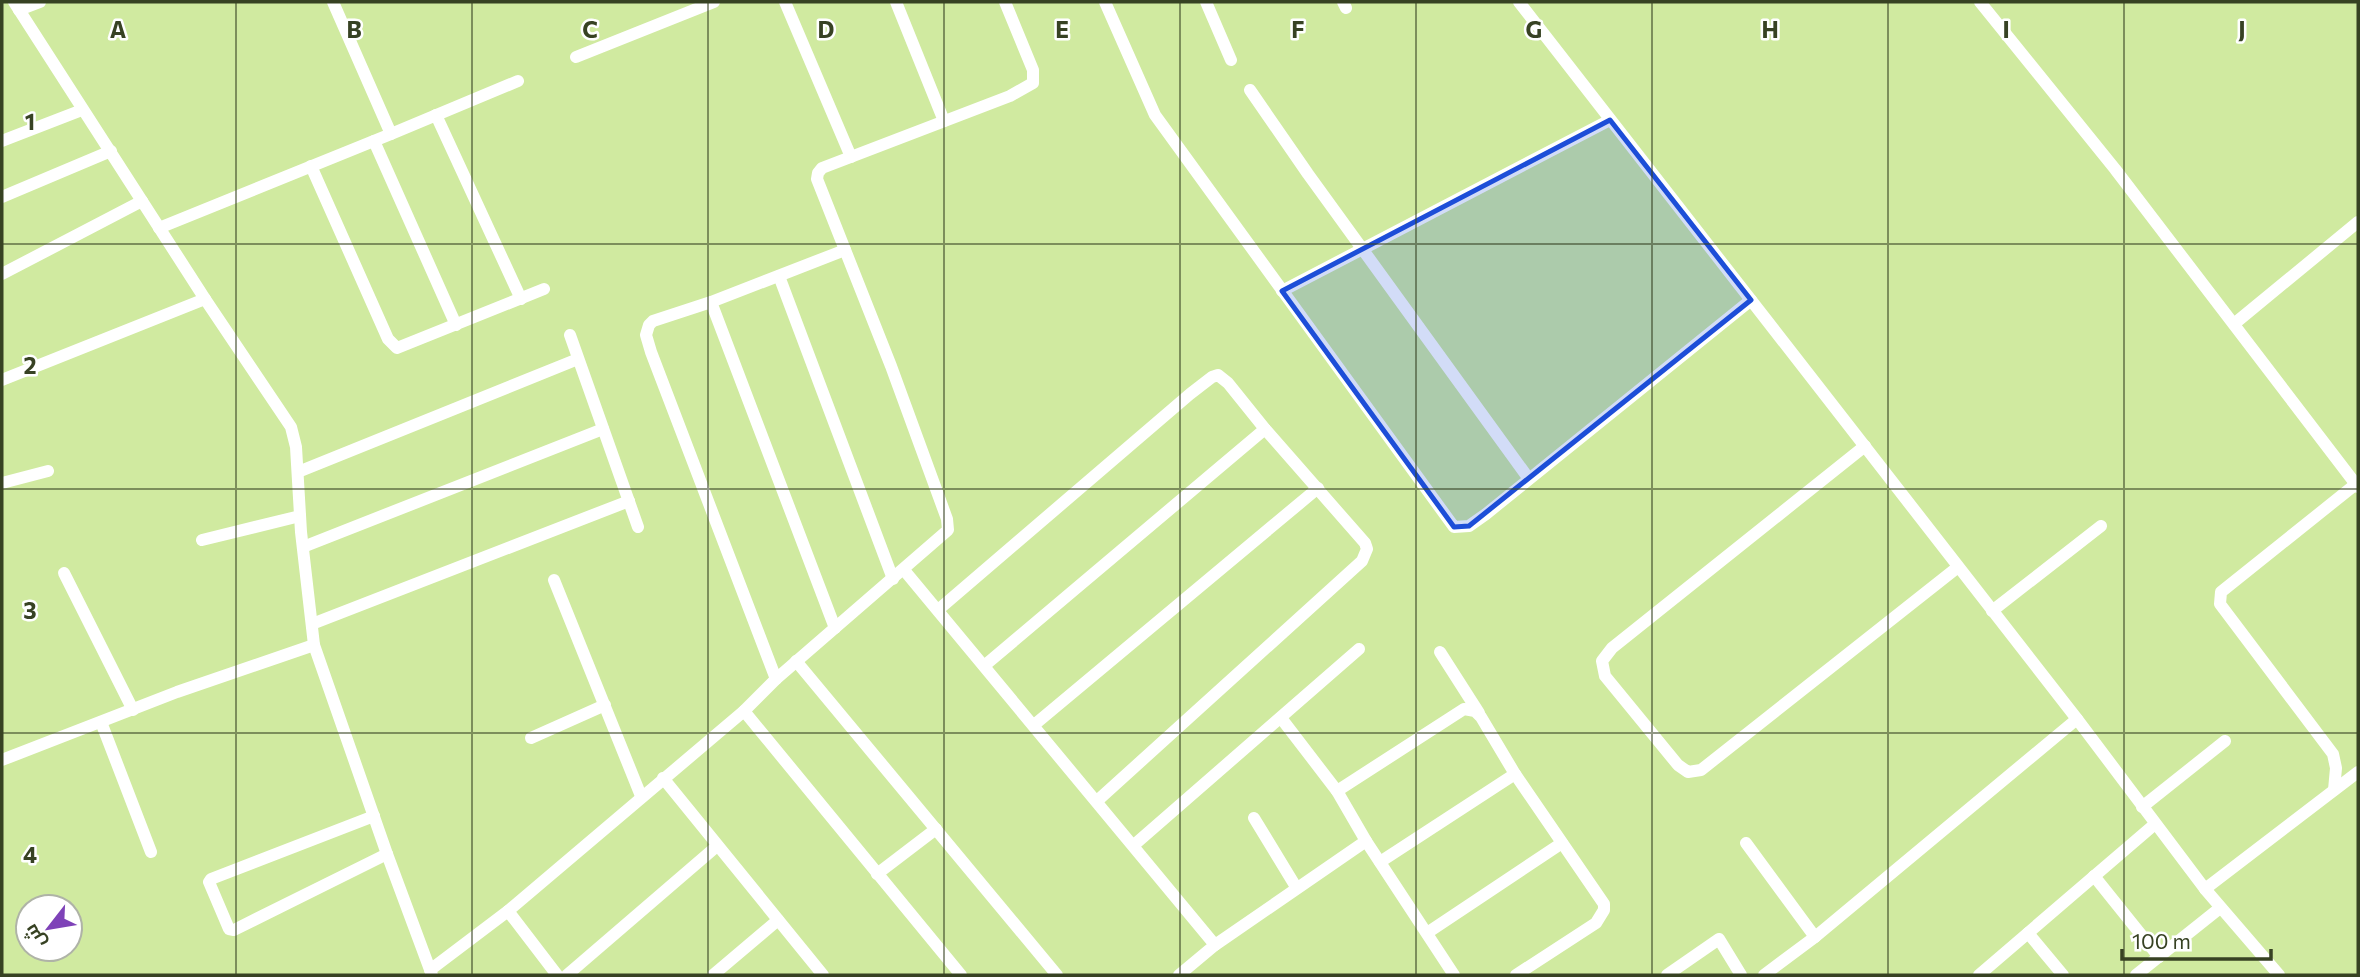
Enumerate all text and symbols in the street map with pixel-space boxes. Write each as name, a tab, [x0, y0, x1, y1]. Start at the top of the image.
text: A	[110, 15, 127, 43]
text: B	[346, 15, 362, 43]
text: C	[582, 15, 598, 43]
text: D	[818, 15, 835, 43]
text: E	[1055, 15, 1069, 43]
text: F	[1291, 15, 1305, 43]
text: G	[1526, 15, 1542, 43]
text: H	[1761, 15, 1779, 43]
text: I	[2002, 15, 2010, 43]
text: J	[2238, 15, 2246, 43]
text: 1	[25, 107, 35, 135]
text: 2	[23, 351, 37, 379]
text: 3	[23, 596, 37, 624]
text: 4	[23, 840, 37, 868]
north arrow	[14, 893, 84, 963]
scale bar	[2122, 918, 2271, 962]
text: ش	[18, 920, 51, 953]
text: 100 m	[2132, 928, 2191, 953]

